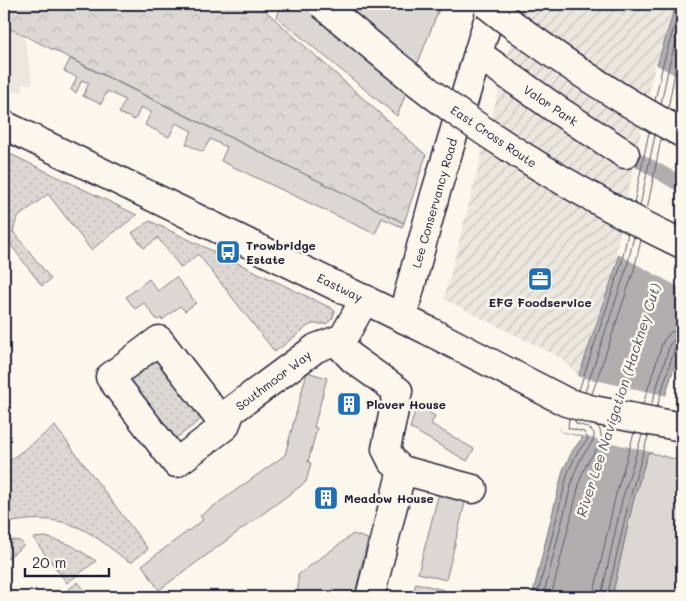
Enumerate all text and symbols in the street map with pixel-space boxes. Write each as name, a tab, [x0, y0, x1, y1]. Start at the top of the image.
street label: Valor Park	[521, 81, 581, 129]
street label: East Cross Route	[448, 101, 540, 171]
street label: Lee Conservancy Road	[408, 136, 460, 270]
place label: Trowbridge Estate	[246, 237, 316, 267]
bus stop icon: Trowbridge Estate	[215, 239, 241, 265]
office icon: EFG Foodservice	[527, 266, 553, 292]
street label: Eastway	[315, 269, 365, 305]
water label: River Lee Navigation (Hackney Cut)	[571, 281, 665, 519]
place label: EFG Foodservice	[488, 294, 592, 310]
street label: Southmoor Way	[232, 346, 314, 414]
building icon: Plover House	[336, 391, 362, 417]
place label: Plover House	[366, 396, 446, 412]
building icon: Meadow House	[313, 485, 339, 511]
place label: Meadow House	[344, 490, 434, 506]
scale bar	[25, 546, 109, 578]
text: 20 m	[32, 552, 66, 572]

